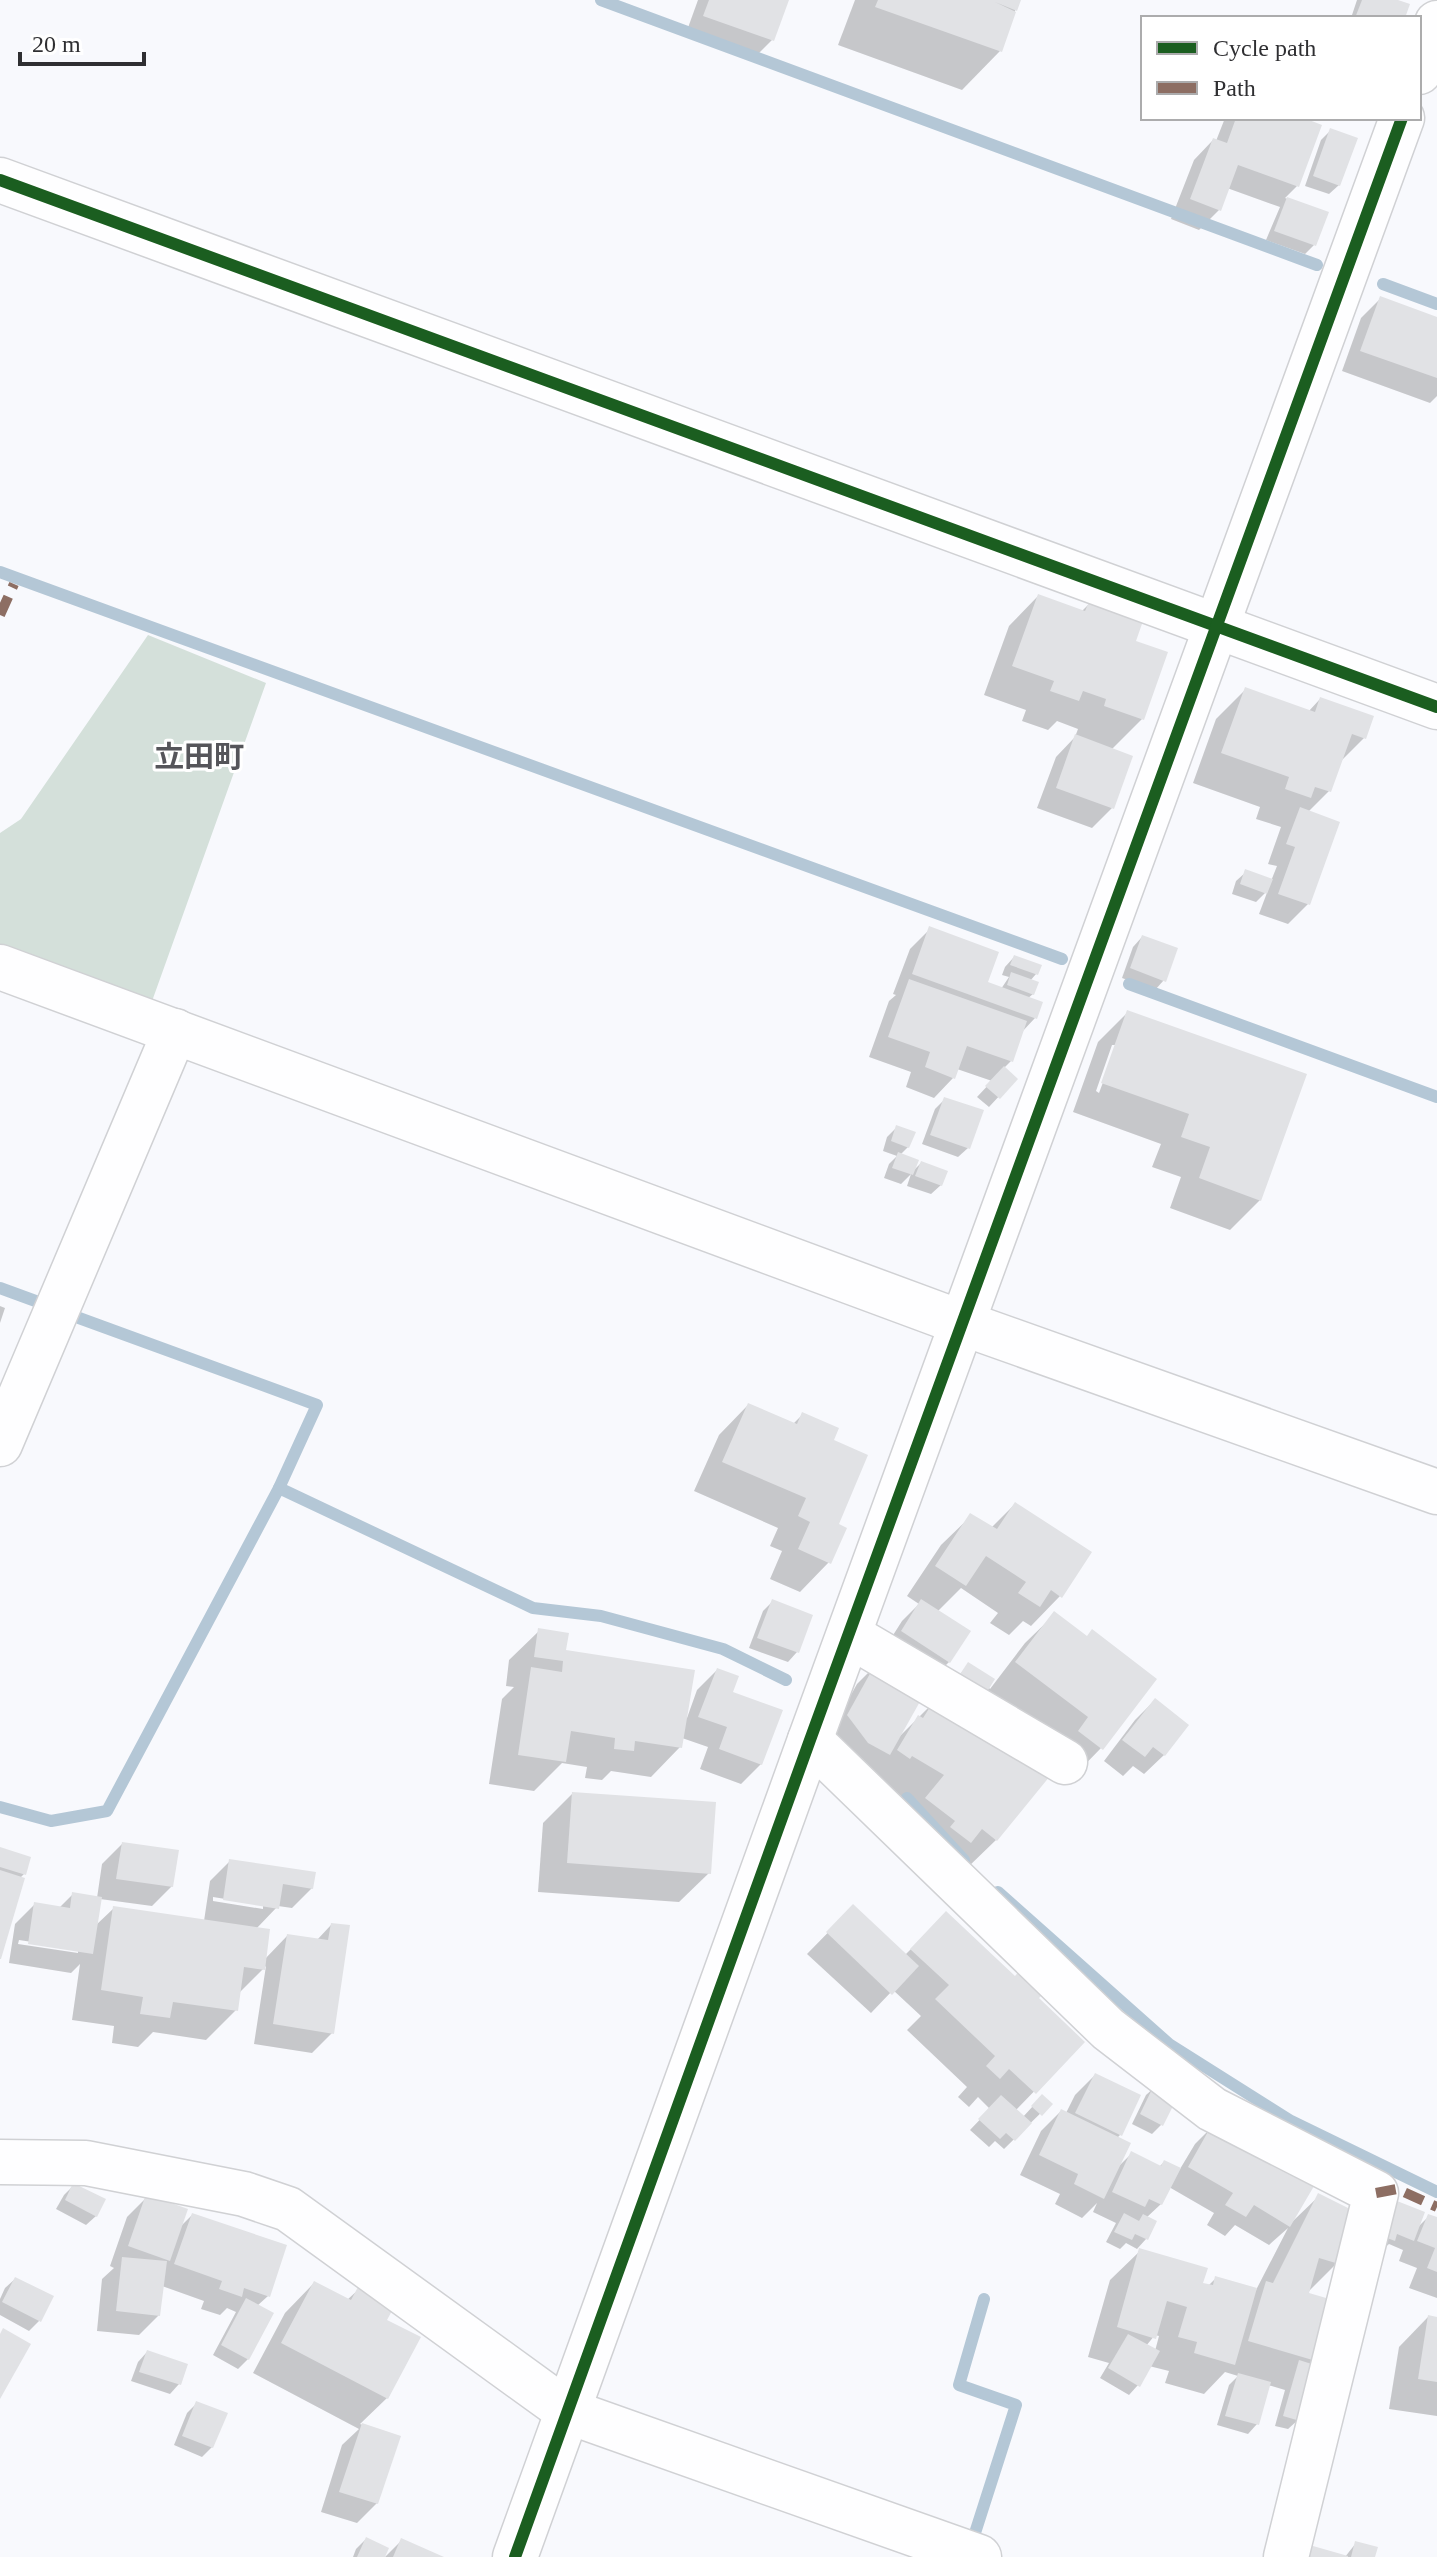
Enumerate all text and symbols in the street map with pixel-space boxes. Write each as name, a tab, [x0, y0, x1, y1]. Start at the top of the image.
scale bar	[20, 16, 144, 66]
legend	[1141, 16, 1421, 120]
text: 20 m	[32, 31, 81, 57]
text: Cycle path	[1213, 35, 1316, 61]
text: Path	[1213, 75, 1256, 101]
district label: 立田町	[154, 740, 244, 773]

